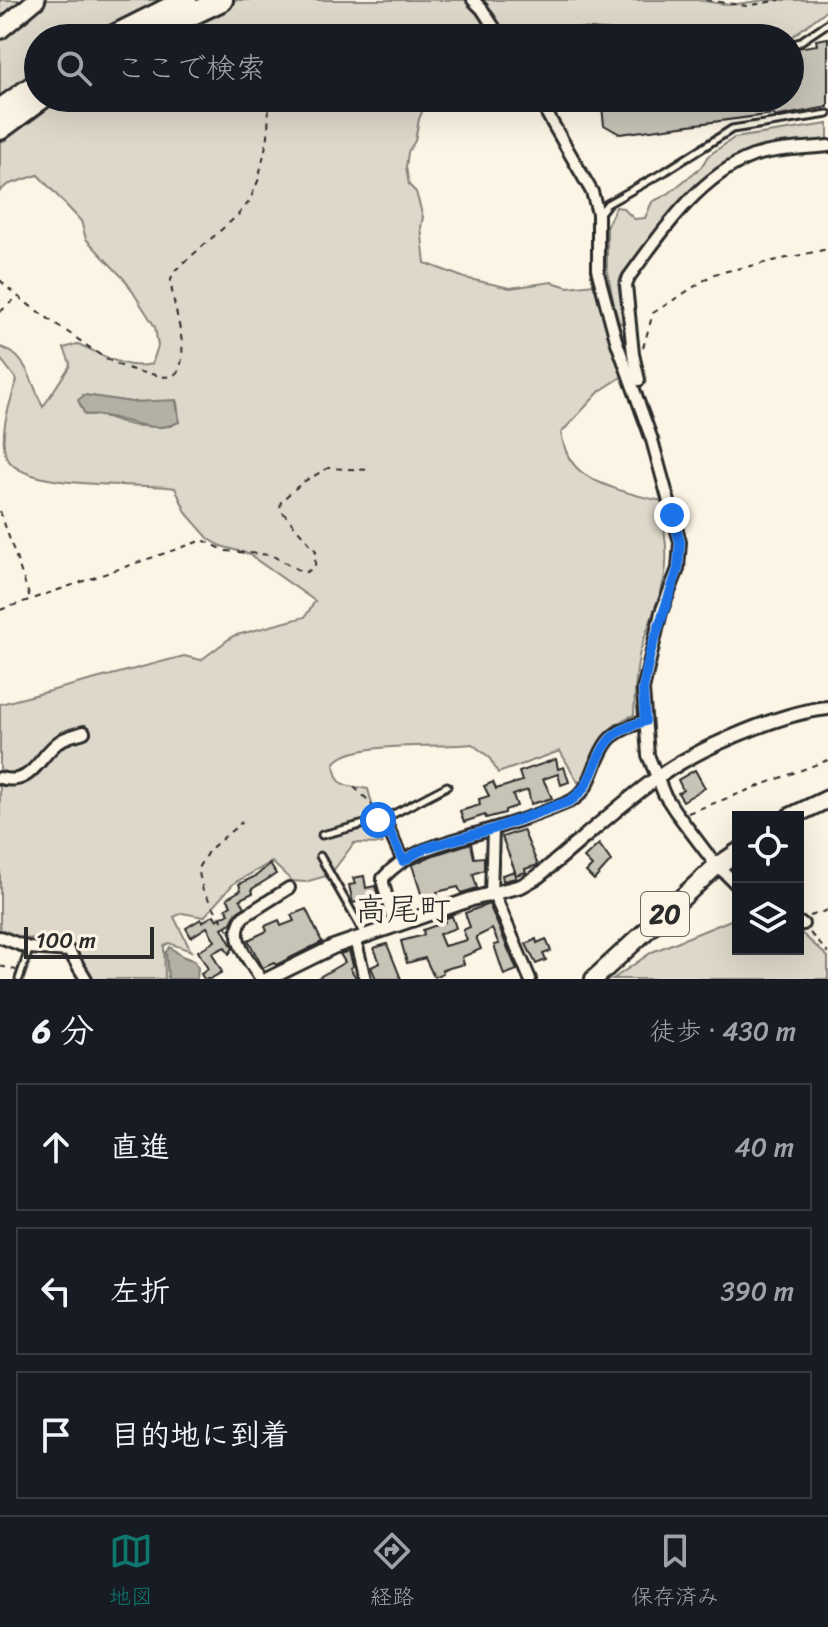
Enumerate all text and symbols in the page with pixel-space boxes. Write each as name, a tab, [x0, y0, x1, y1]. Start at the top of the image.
search box	[24, 24, 804, 112]
text: ここで検索	[116, 41, 266, 95]
icon: search	[52, 46, 96, 90]
route end	[654, 497, 690, 533]
route start	[360, 802, 396, 838]
map controls	[732, 811, 804, 955]
button: locate	[732, 811, 804, 883]
district label: 高尾町	[355, 881, 451, 938]
button: layers	[732, 883, 804, 955]
road number: 20	[641, 892, 689, 936]
text: 100 m	[36, 921, 96, 960]
scale bar	[24, 923, 154, 959]
text: 6 分	[32, 1001, 94, 1061]
text: 徒歩 · 430 m	[650, 1008, 796, 1054]
text: 直進	[110, 1120, 170, 1174]
text: 40 m	[735, 1124, 794, 1170]
icon: ahead	[34, 1125, 78, 1169]
text: 左折	[110, 1264, 170, 1318]
text: 390 m	[721, 1268, 794, 1314]
icon: left	[34, 1269, 78, 1313]
text: 目的地に到着	[110, 1408, 290, 1462]
icon: arrive	[34, 1413, 78, 1457]
tab: 地図	[109, 1529, 153, 1616]
tab: 経路	[370, 1529, 414, 1616]
tab: 保存済み	[631, 1529, 719, 1616]

